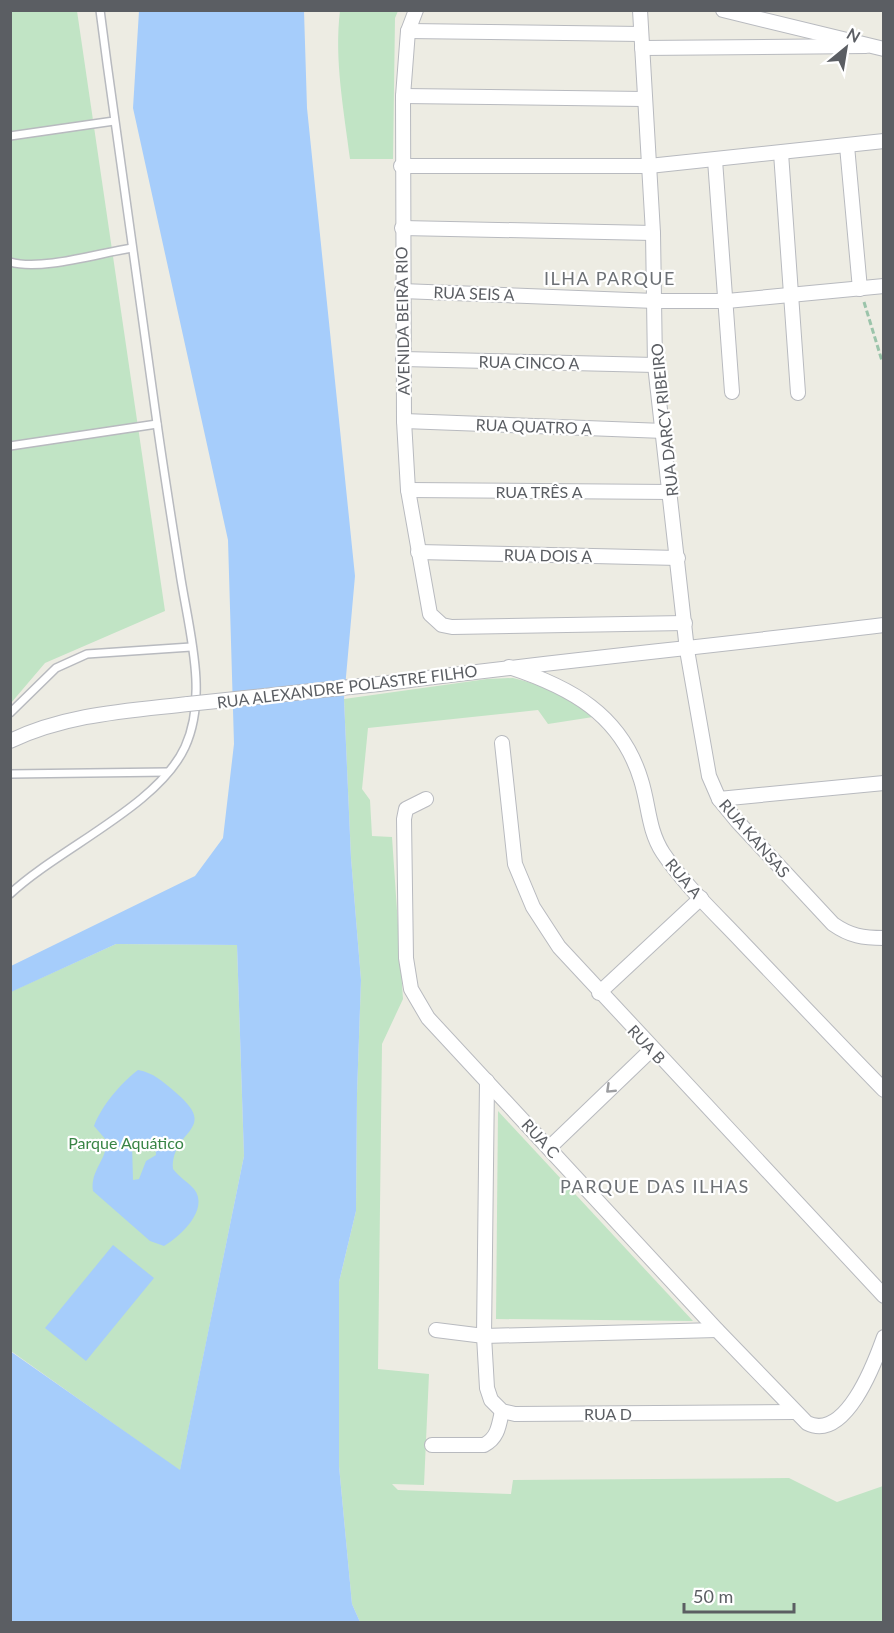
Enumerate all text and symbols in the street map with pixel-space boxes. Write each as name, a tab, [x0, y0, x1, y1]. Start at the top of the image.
north arrow	[816, 18, 876, 78]
text: N	[844, 23, 864, 46]
street label: AVENIDA BEIRA RIO	[391, 246, 413, 396]
district label: ILHA PARQUE	[544, 267, 676, 289]
street label: RUA SEIS A	[433, 282, 515, 304]
street label: RUA DARCY RIBEIRO	[646, 342, 681, 498]
street label: RUA CINCO A	[478, 352, 580, 372]
street label: RUA QUATRO A	[475, 414, 593, 438]
street label: RUA TRÊS A	[495, 482, 583, 501]
street label: RUA DOIS A	[504, 545, 593, 565]
street label: RUA ALEXANDRE POLASTRE FILHO	[216, 661, 479, 711]
street label: RUA KANSAS	[716, 795, 794, 881]
street label: RUA A	[662, 854, 706, 902]
street label: RUA B	[624, 1021, 670, 1067]
one-way arrow	[606, 1082, 617, 1093]
street label: RUA C	[518, 1114, 564, 1162]
park label: Parque Aquático	[68, 1133, 184, 1152]
district label: PARQUE DAS ILHAS	[560, 1175, 750, 1197]
street label: RUA D	[584, 1404, 632, 1423]
scale bar	[684, 1576, 794, 1614]
text: 50 m	[693, 1585, 733, 1607]

